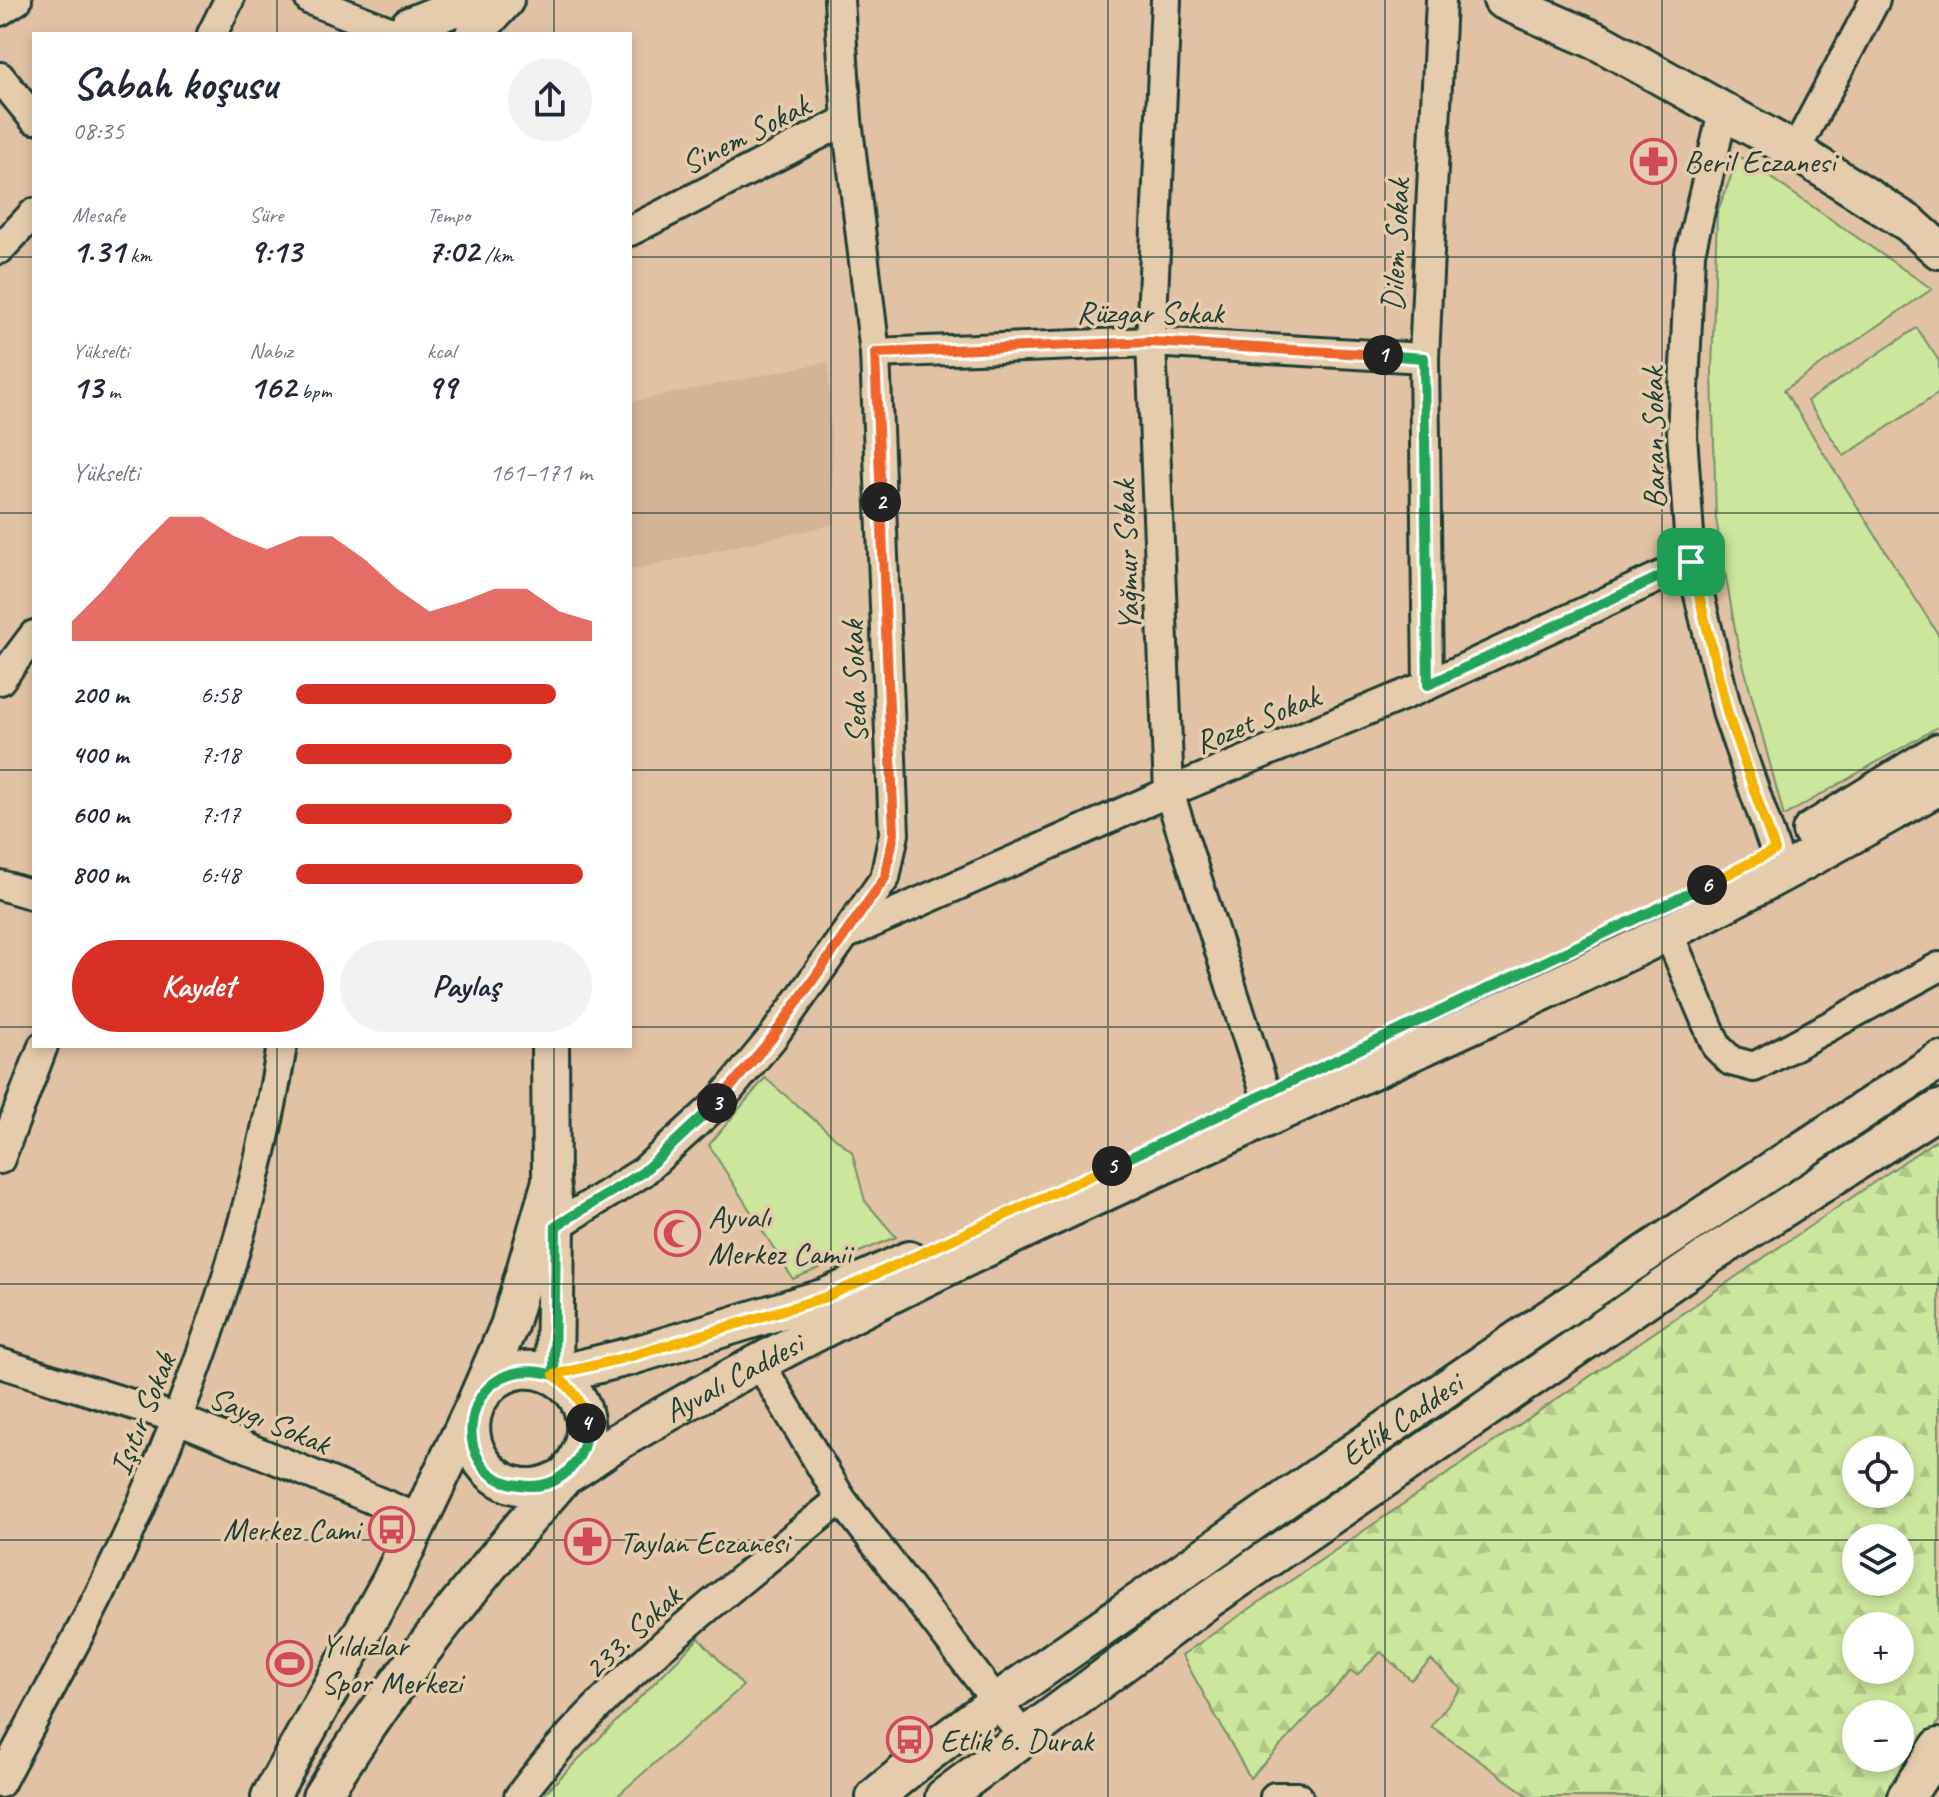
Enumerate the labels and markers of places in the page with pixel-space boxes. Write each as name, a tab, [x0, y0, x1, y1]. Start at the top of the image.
pharmacy icon: Beril Eczanesi	[1629, 137, 1677, 185]
place label: Beril Eczanesi	[1684, 141, 1839, 182]
pin: 1	[1363, 335, 1403, 375]
pin: 2	[861, 482, 901, 522]
pin	[1657, 528, 1725, 596]
pin: 6	[1687, 865, 1727, 905]
pin: 3	[697, 1083, 737, 1123]
pin: 5	[1092, 1146, 1132, 1186]
place label: Ayvalı Merkez Camii	[708, 1196, 855, 1274]
mosque icon: Ayvalı Merkez Camii	[653, 1210, 701, 1258]
pin: 4	[566, 1403, 606, 1443]
bus stop icon: Merkez Cami	[367, 1505, 415, 1553]
place label: Merkez Cami	[223, 1509, 364, 1550]
pharmacy icon: Taylan Eczanesi	[564, 1518, 612, 1566]
place label: Taylan Eczanesi	[619, 1522, 793, 1563]
place label: Yıldızlar Spor Merkezi	[321, 1625, 466, 1703]
sports icon: Yıldızlar Spor Merkezi	[266, 1639, 314, 1687]
bus stop icon: Etlik 6. Durak	[885, 1716, 933, 1764]
place label: Etlik 6. Durak	[940, 1720, 1096, 1761]

